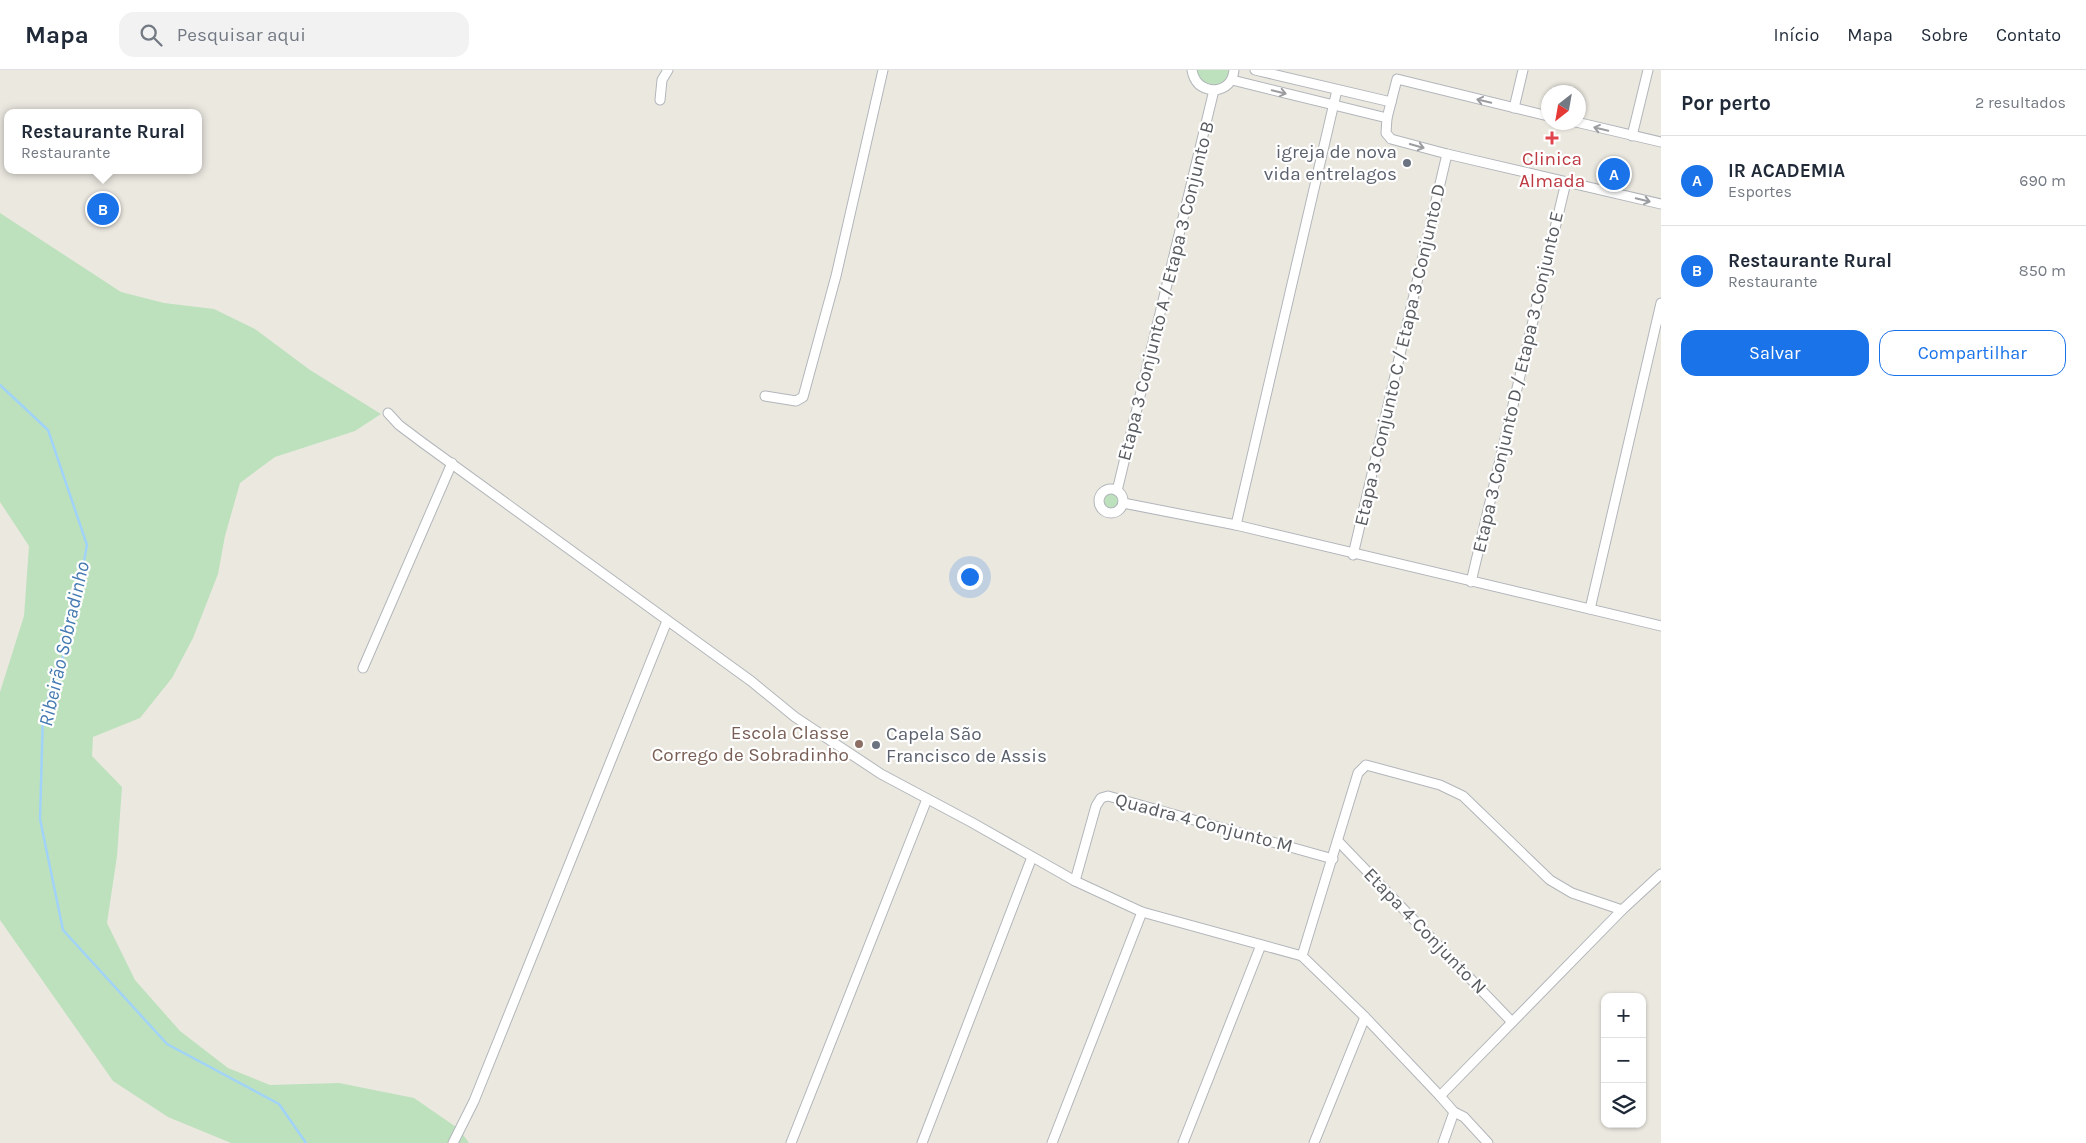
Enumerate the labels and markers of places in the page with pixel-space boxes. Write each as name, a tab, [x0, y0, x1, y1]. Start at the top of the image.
marker: Clinica Almada	[1545, 131, 1559, 145]
place label: igreja de nova vida entrelagos	[1264, 141, 1397, 185]
place label: Clinica Almada	[1519, 148, 1585, 192]
pin: A	[1598, 155, 1630, 193]
marker: igreja de nova vida entrelagos	[1401, 157, 1413, 169]
pin: B	[87, 190, 119, 228]
place label: Escola Classe Corrego de Sobradinho	[652, 722, 849, 766]
place label: Capela São Francisco de Assis	[886, 723, 1047, 767]
marker: Escola Classe Corrego de Sobradinho	[853, 738, 865, 750]
marker: Capela São Francisco de Assis	[870, 739, 882, 751]

